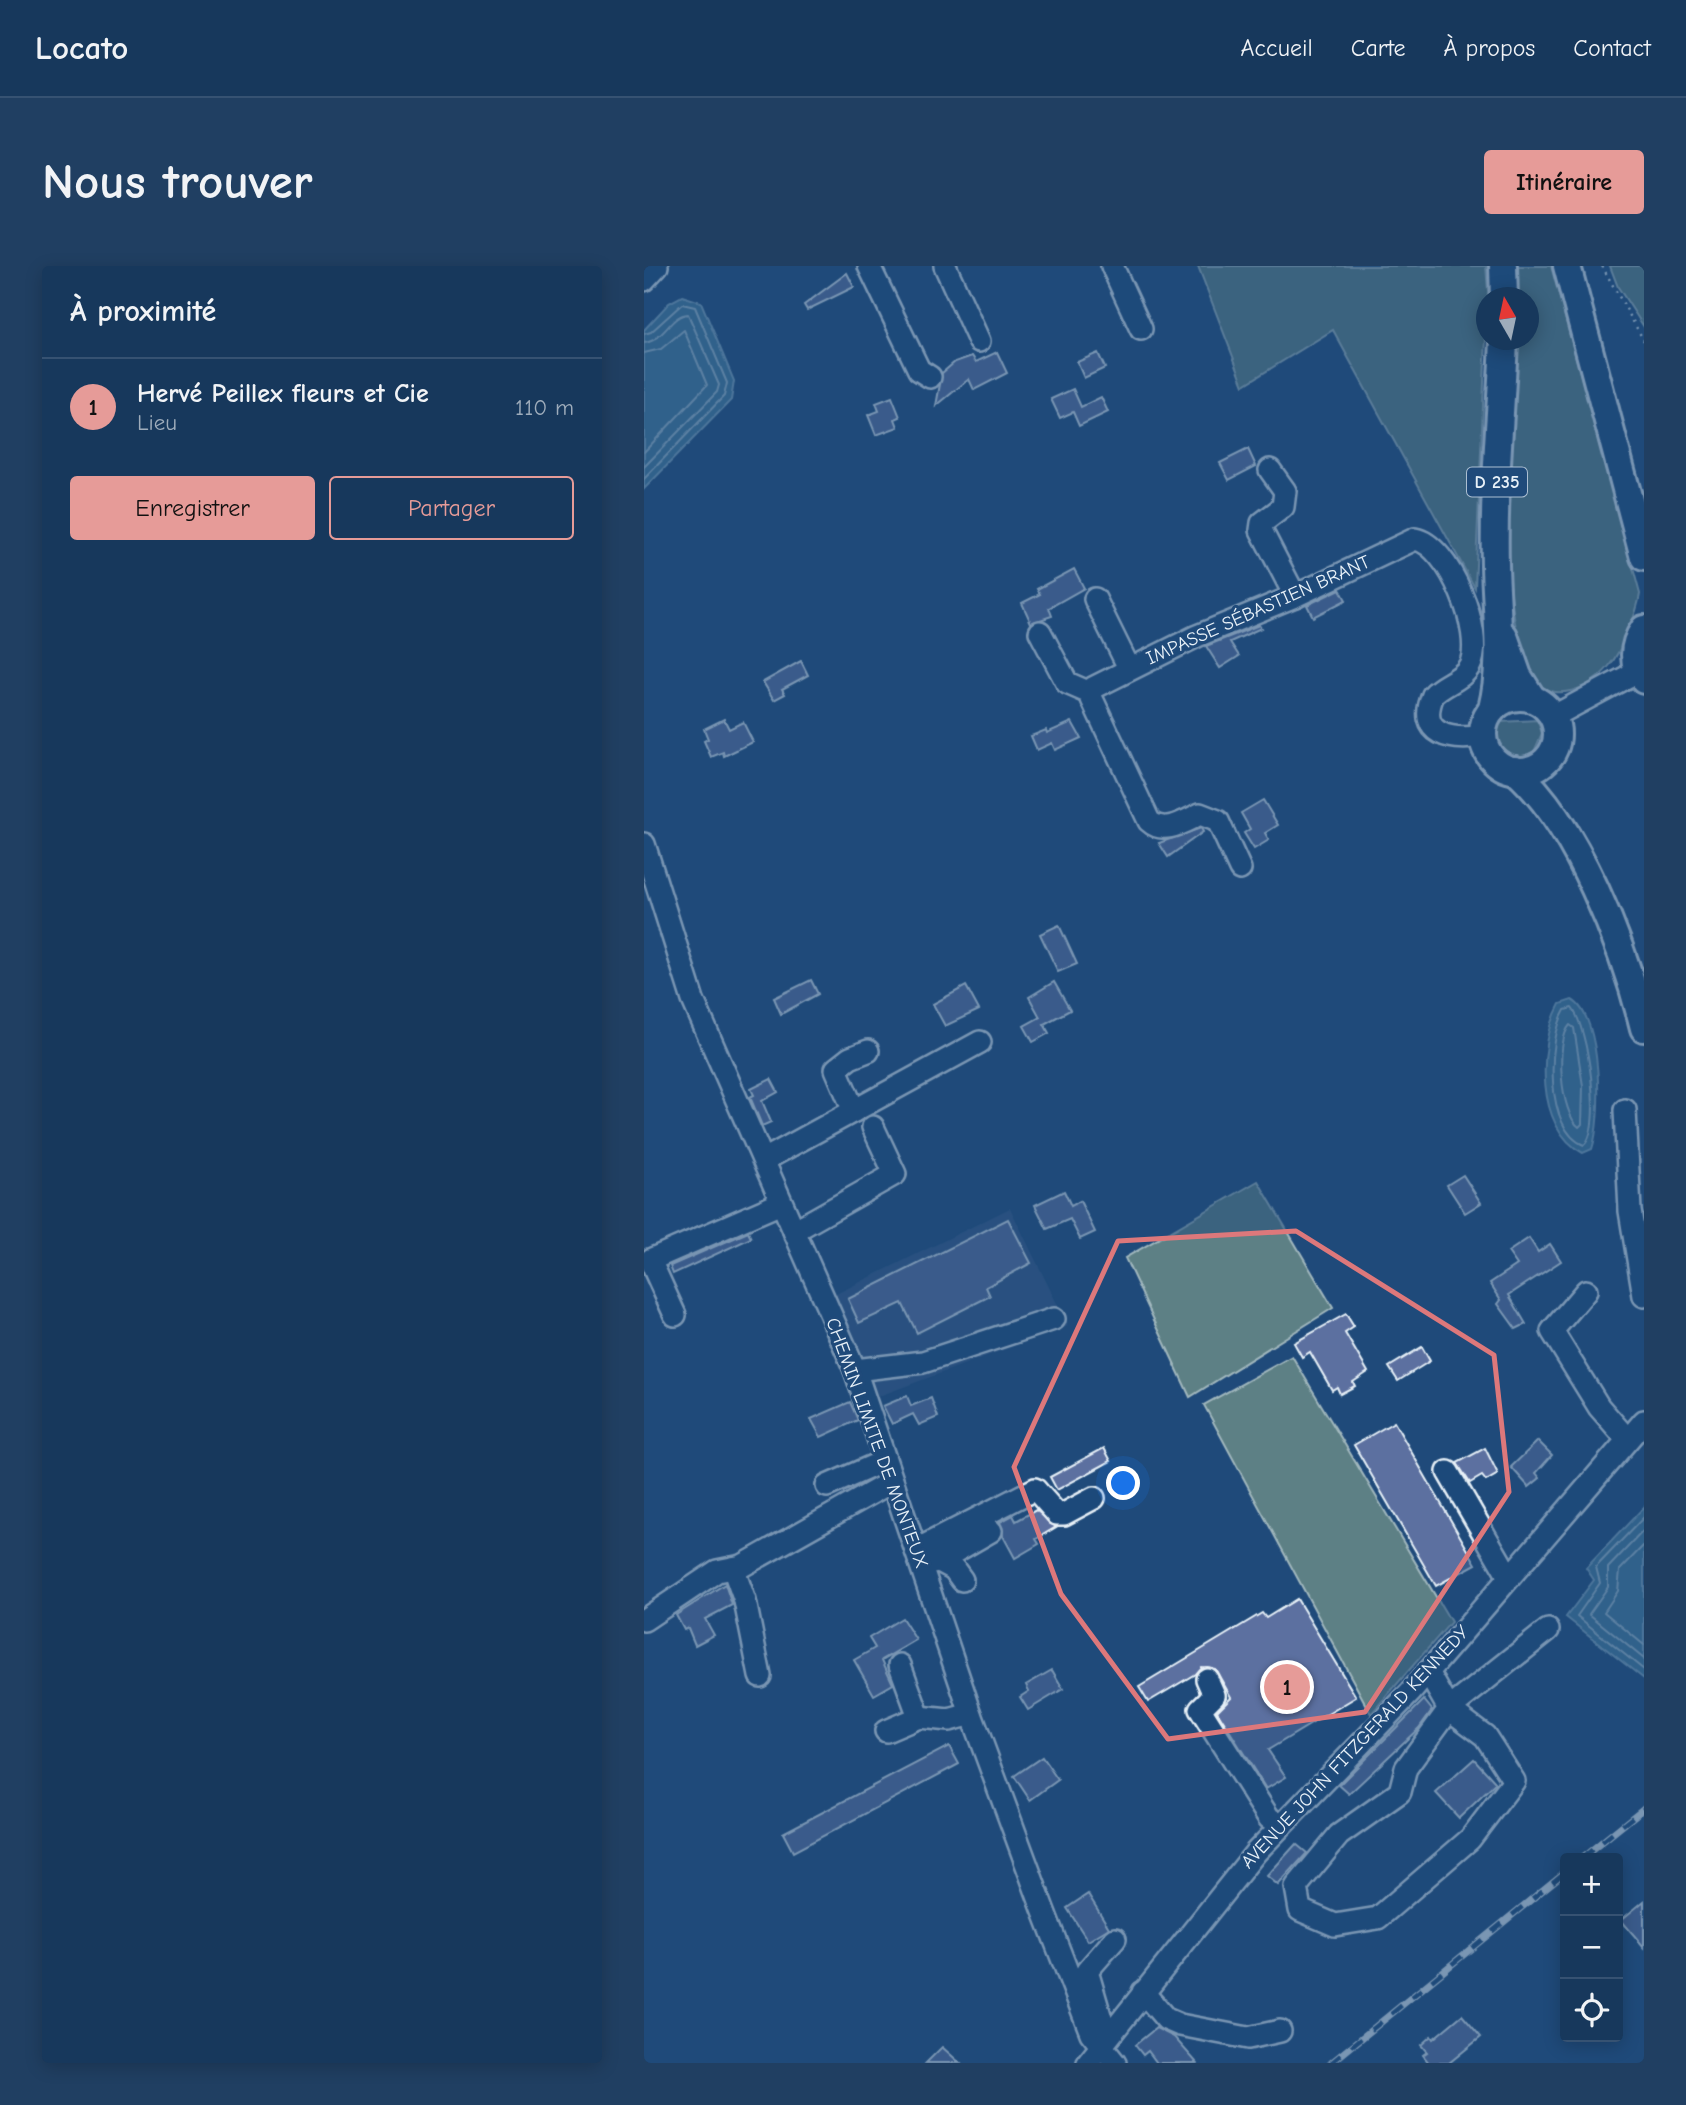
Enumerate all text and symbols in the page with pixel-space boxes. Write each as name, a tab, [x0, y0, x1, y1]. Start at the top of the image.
text: Locato	[35, 29, 128, 67]
text: Accueil	[1241, 34, 1313, 62]
text: Carte	[1351, 34, 1406, 62]
text: À propos	[1444, 34, 1535, 62]
text: Contact	[1573, 34, 1651, 62]
button: Itinéraire	[1484, 150, 1644, 214]
text: Nous trouver	[42, 154, 313, 210]
north arrow	[1476, 287, 1539, 350]
text: À proximité	[70, 294, 216, 329]
text: Hervé Peillex fleurs et Cie	[137, 379, 429, 409]
text: 1	[88, 394, 98, 421]
text: 110 m	[515, 394, 574, 421]
text: Lieu	[137, 409, 177, 436]
road number: D 235	[1467, 468, 1527, 496]
button: Enregistrer	[70, 476, 315, 540]
button: Partager	[329, 476, 574, 540]
street label: IMPASSE SÉBASTIEN BRANT	[1143, 551, 1373, 669]
street label: CHEMIN LIMITE DE MONTEUX	[821, 1315, 933, 1571]
your location	[1106, 1466, 1140, 1500]
street label: AVENUE JOHN FITZGERALD KENNEDY	[1236, 1620, 1474, 1873]
pin: 1	[1264, 1661, 1310, 1713]
map controls	[1560, 1853, 1623, 2042]
button: +	[1560, 1853, 1623, 1916]
button: −	[1560, 1916, 1623, 1979]
button: locate	[1560, 1979, 1623, 2042]

